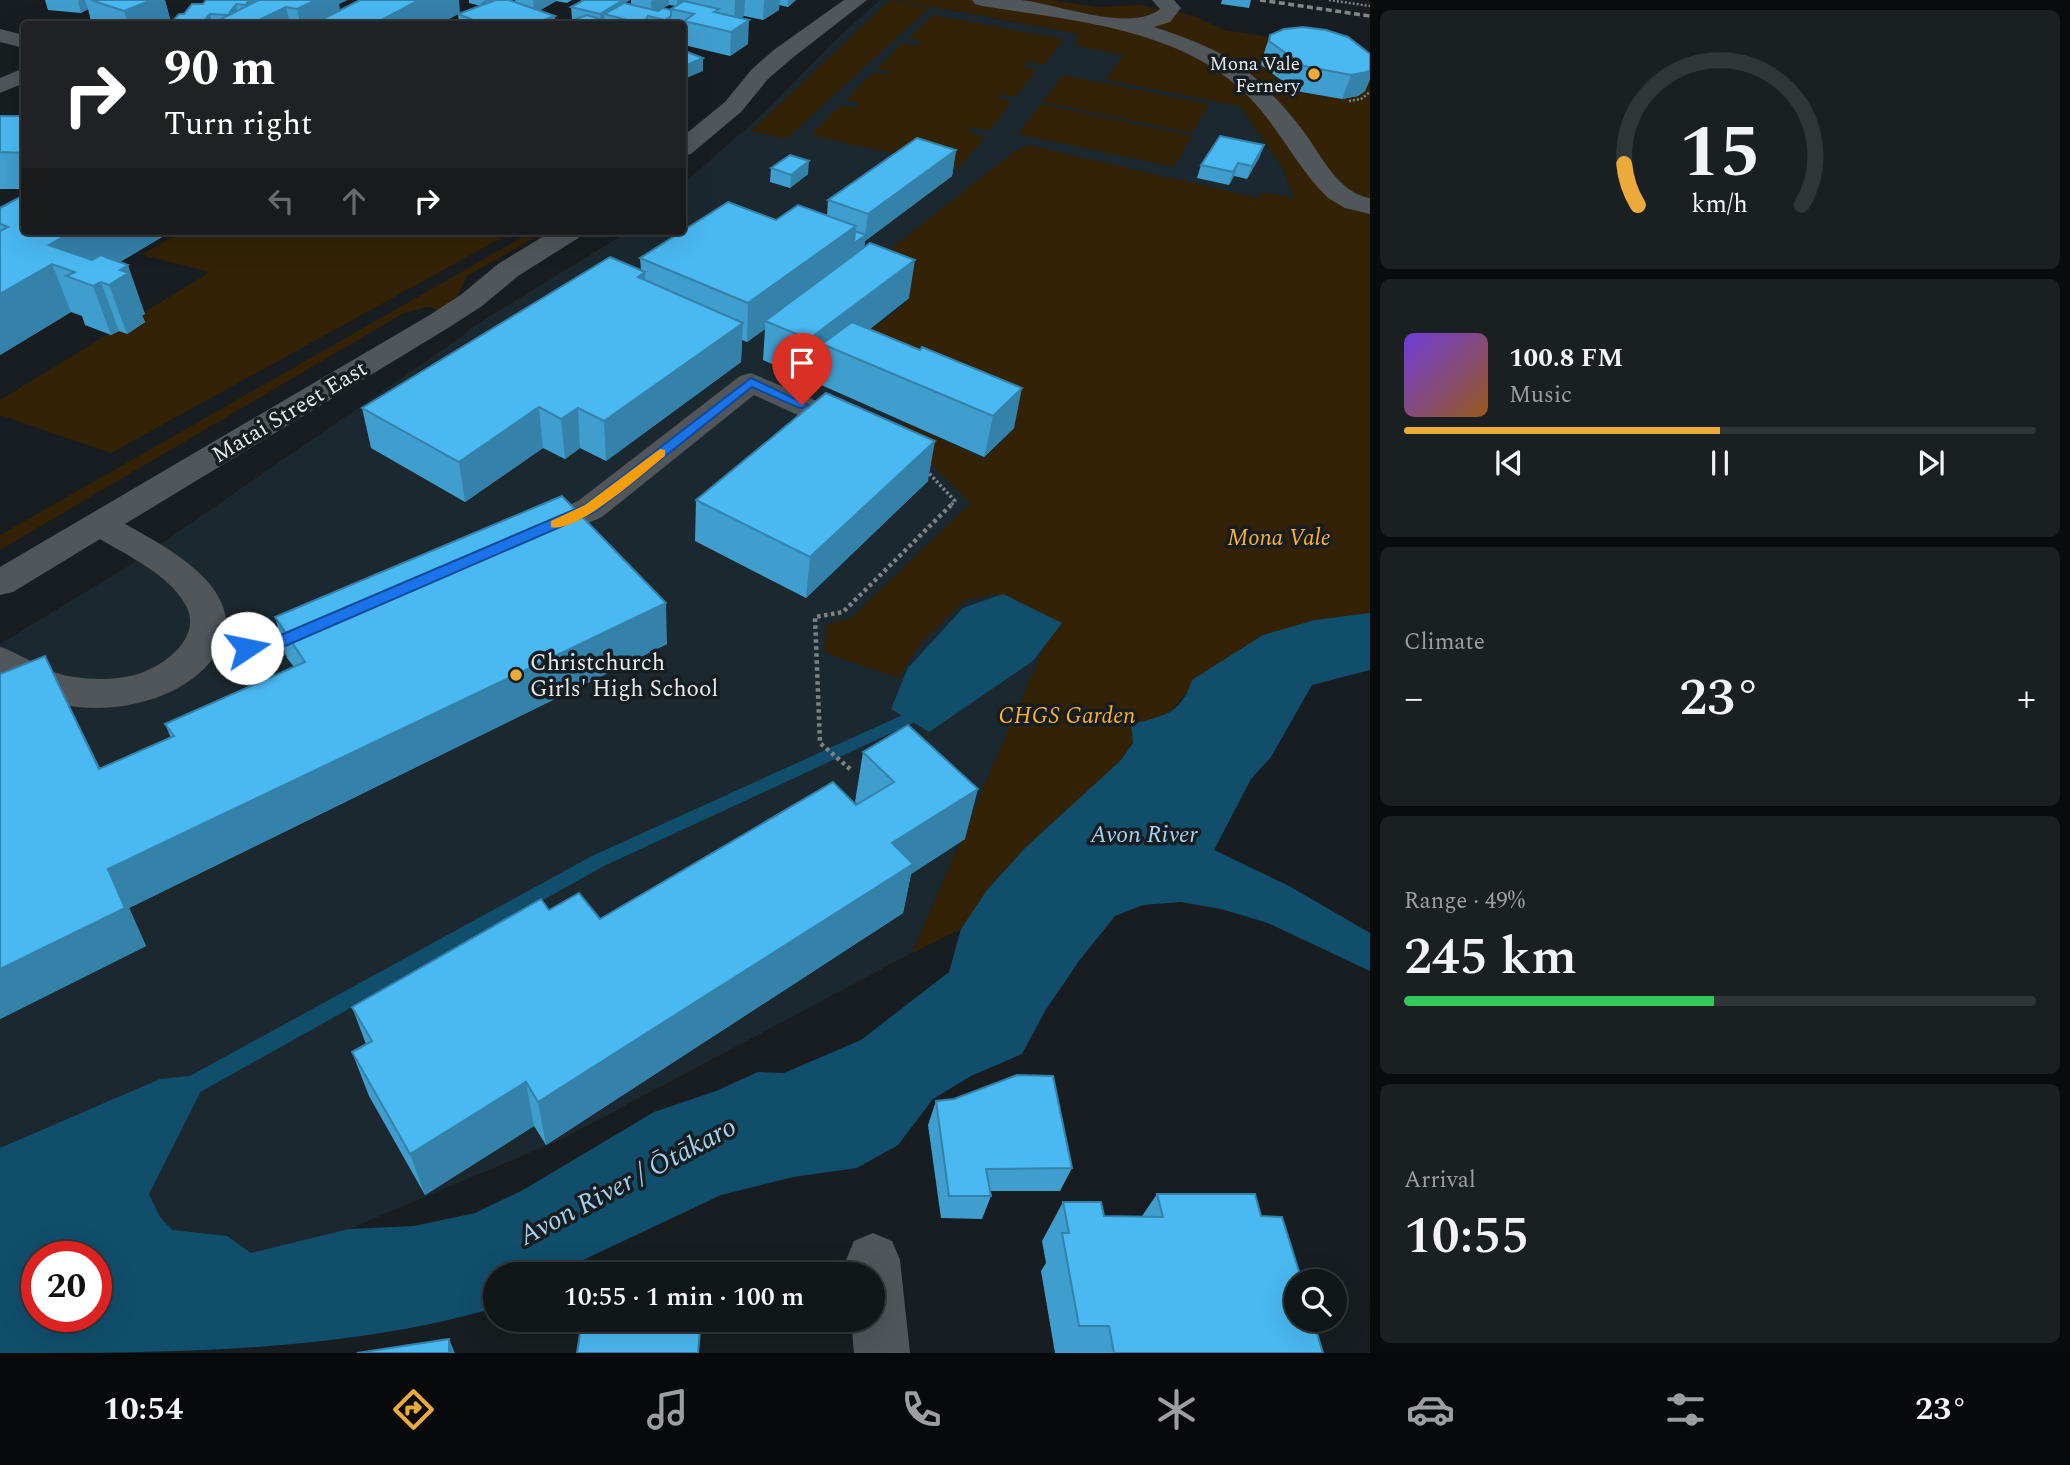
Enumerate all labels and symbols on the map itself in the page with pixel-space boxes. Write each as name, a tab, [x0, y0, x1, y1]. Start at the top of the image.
place label: Mona Vale Fernery	[1209, 50, 1301, 101]
marker: Mona Vale Fernery	[1306, 66, 1322, 82]
pin	[772, 333, 832, 405]
street label: Matai Street East	[205, 352, 374, 473]
park label: Mona Vale	[1227, 521, 1331, 556]
position arrow	[210, 611, 284, 685]
place label: Christchurch Girls' High School	[530, 646, 718, 707]
marker: Christchurch Girls' High School	[508, 667, 524, 683]
park label: CHGS Garden	[999, 699, 1135, 734]
water label: Avon River	[1089, 817, 1198, 853]
water label: Avon River / Ōtākaro	[510, 1106, 745, 1258]
speed limit sign: 20	[21, 1241, 112, 1332]

